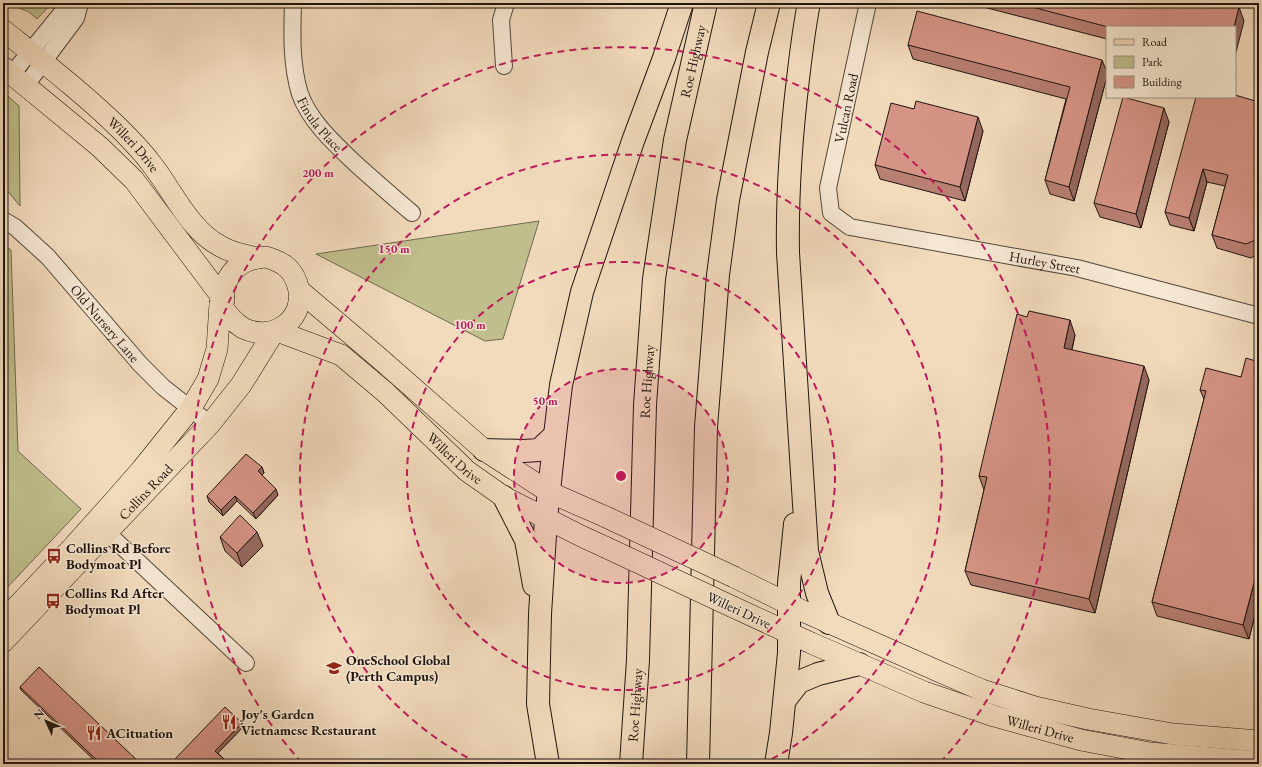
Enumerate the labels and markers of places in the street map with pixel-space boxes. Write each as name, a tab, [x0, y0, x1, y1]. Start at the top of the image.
centre of rings	[614, 469, 628, 483]
place label: Collins Rd Before Bodymoat Pl	[66, 539, 171, 573]
bus stop icon: Collins Rd Before Bodymoat Pl	[45, 547, 63, 565]
place label: Collins Rd After Bodymoat Pl	[65, 584, 164, 618]
bus stop icon: Collins Rd After Bodymoat Pl	[44, 592, 62, 610]
place label: OneSchool Global (Perth Campus)	[346, 651, 450, 685]
school or university icon: OneSchool Global (Perth Campus)	[325, 659, 343, 677]
place label: Joy's Garden Vietnamese Restaurant	[239, 705, 377, 739]
restaurant icon: Joy's Garden Vietnamese Restaurant	[220, 713, 238, 731]
restaurant icon: ACituation	[85, 724, 103, 742]
place label: ACituation	[105, 724, 173, 742]

